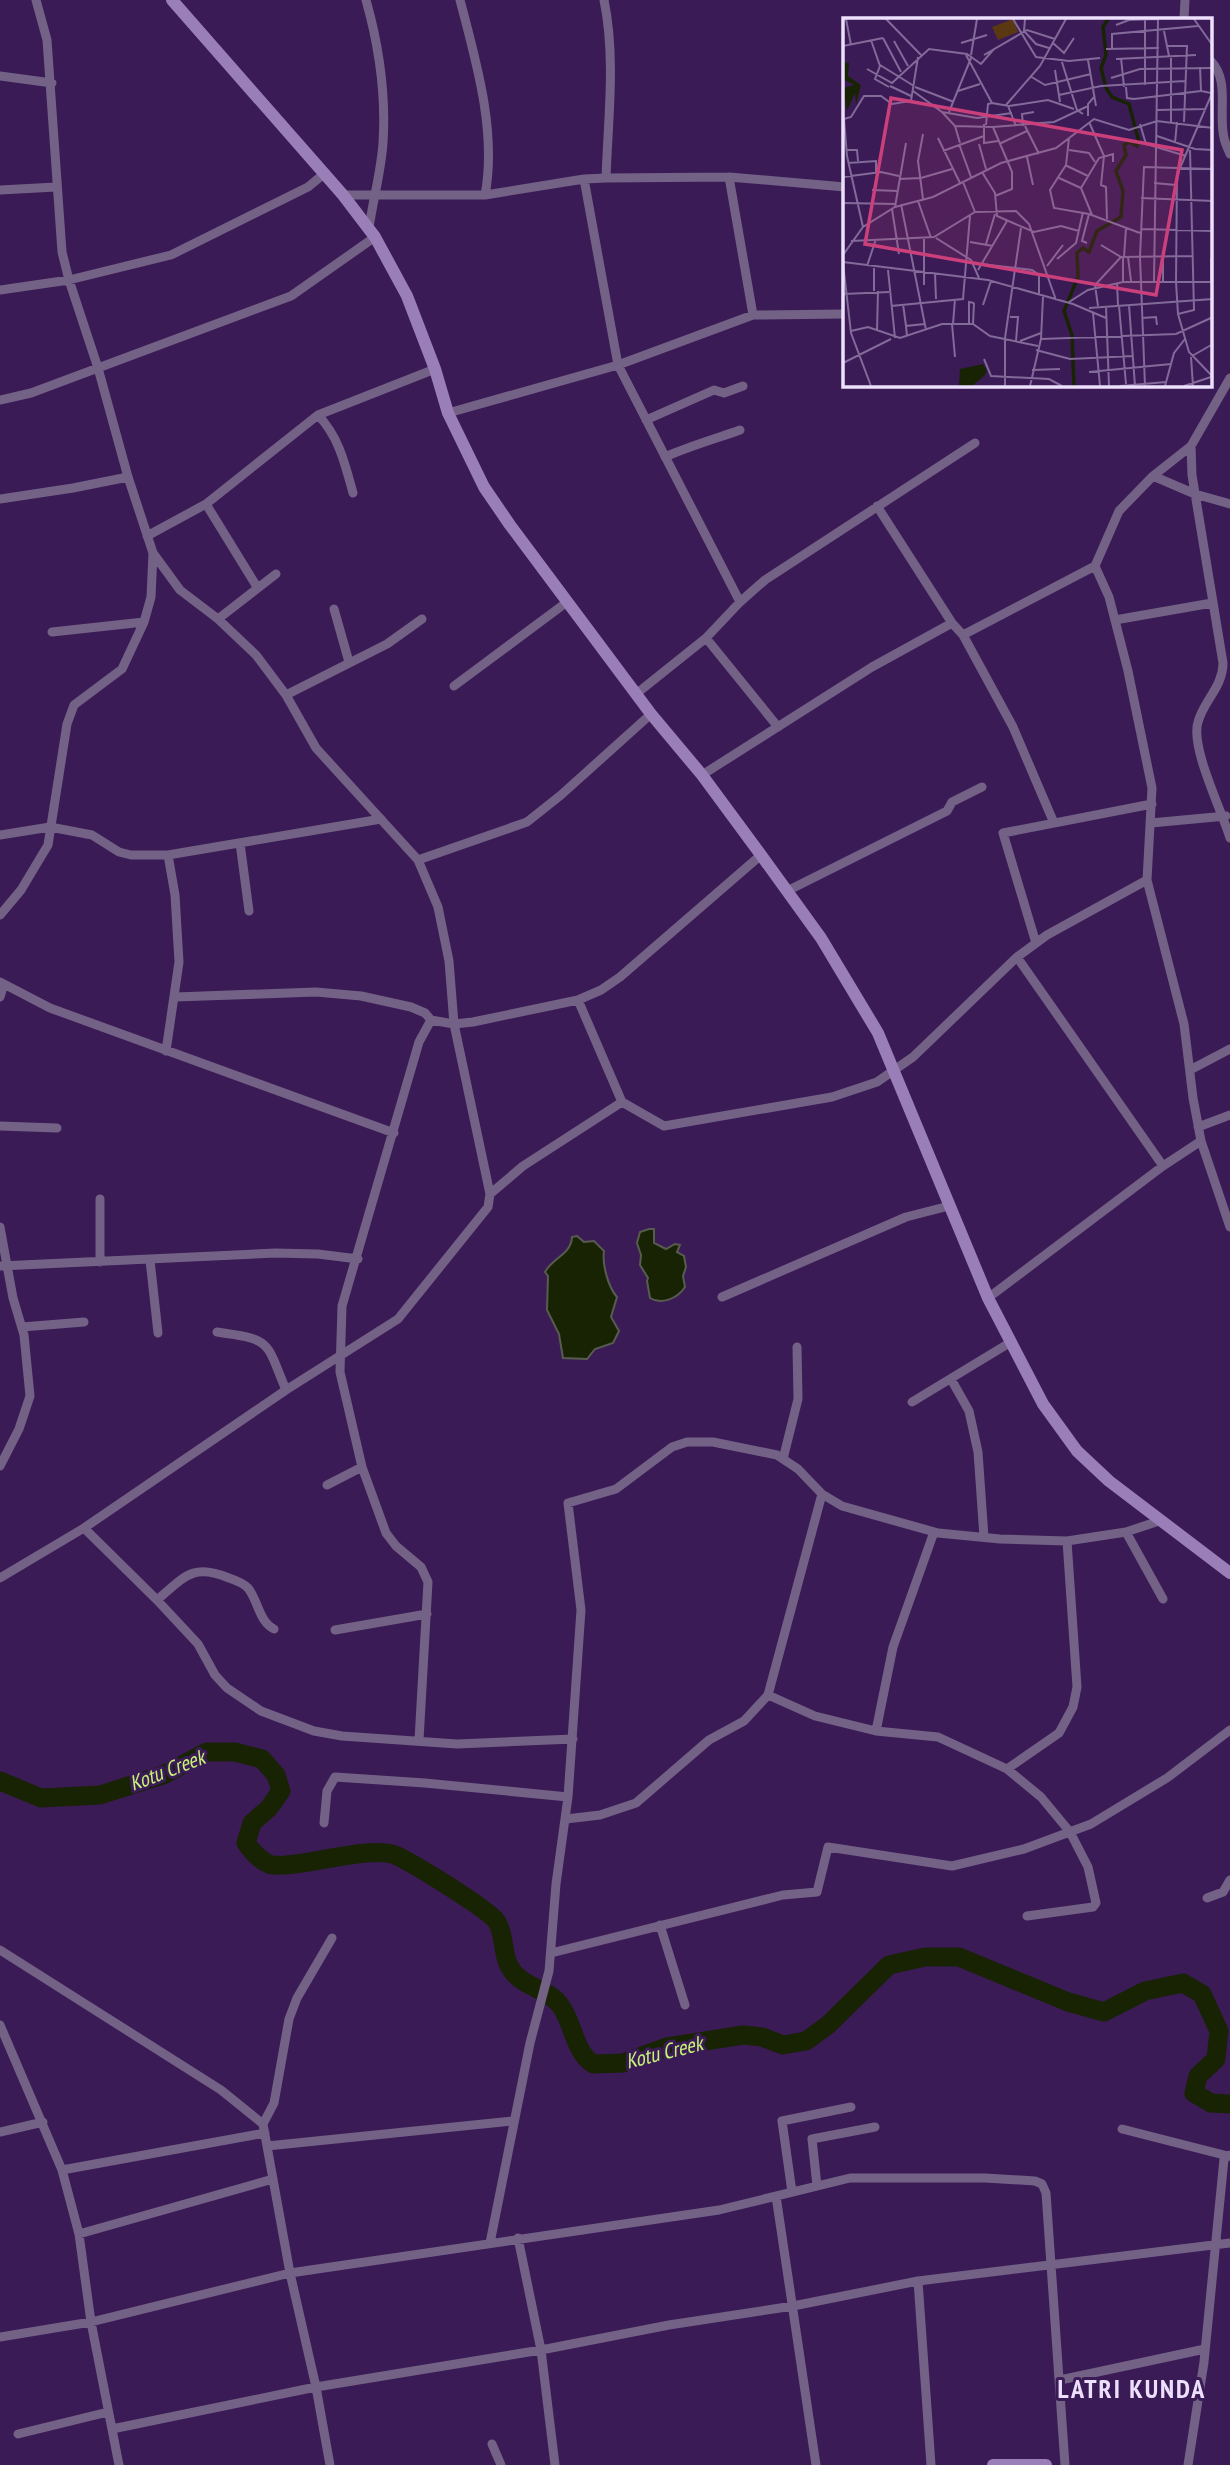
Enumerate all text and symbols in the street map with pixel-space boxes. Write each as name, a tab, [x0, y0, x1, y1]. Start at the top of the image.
inset map	[843, 18, 1212, 387]
water label: Kotu Creek	[126, 1742, 211, 1797]
water label: Kotu Creek	[623, 2029, 708, 2075]
district label: LATRI KUNDA	[1058, 2372, 1206, 2405]

